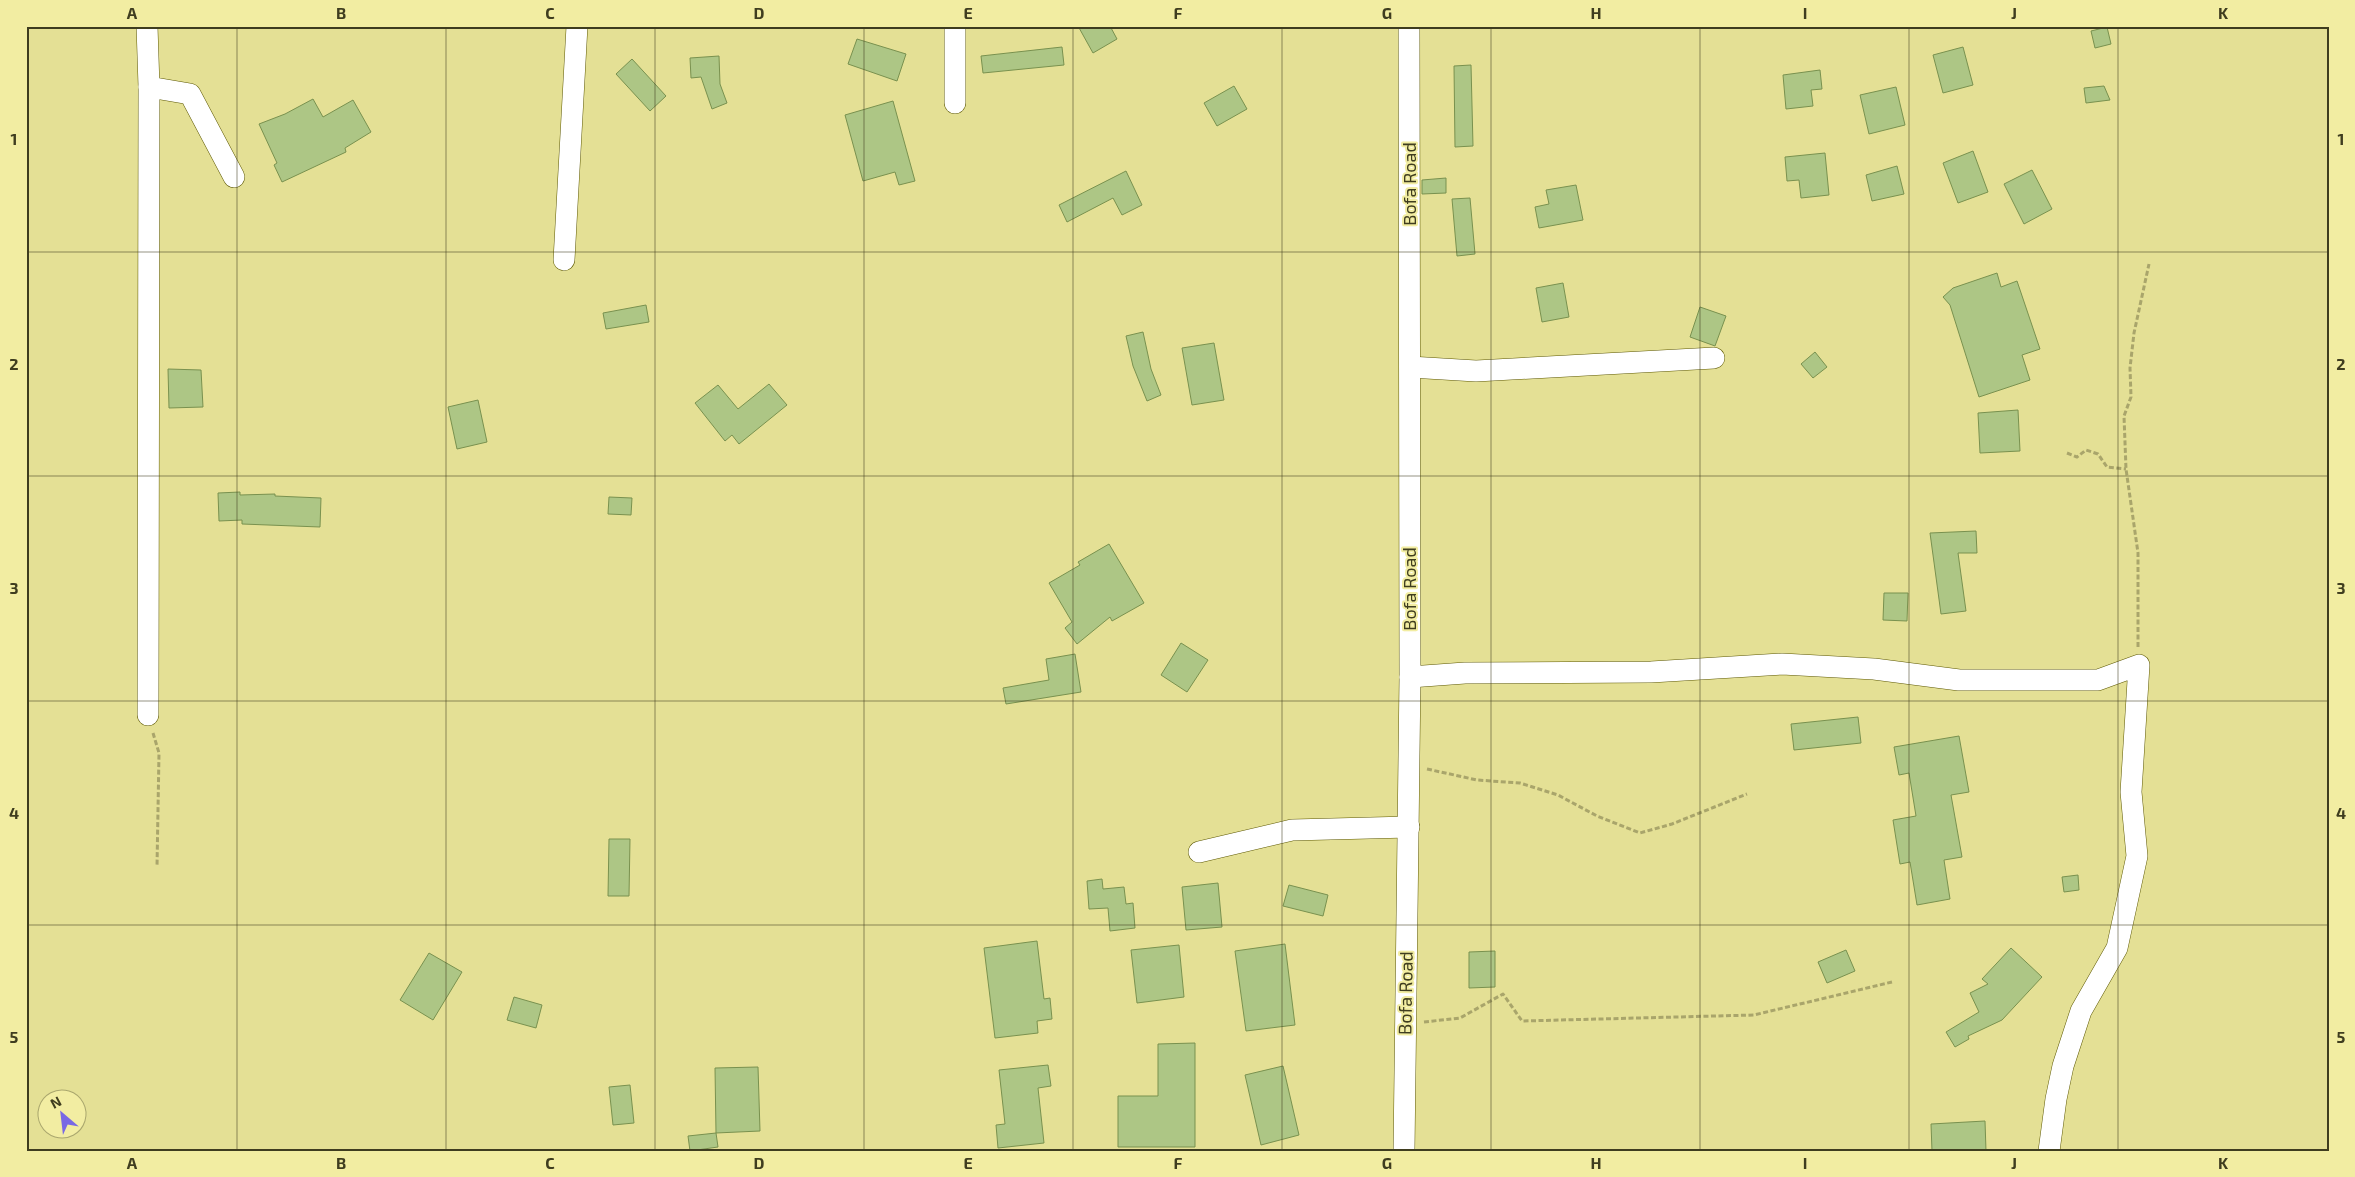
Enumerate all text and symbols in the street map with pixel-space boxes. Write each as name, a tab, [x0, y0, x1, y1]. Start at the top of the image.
text: A	[127, 3, 138, 22]
text: B	[336, 3, 346, 22]
text: C	[545, 3, 555, 22]
text: D	[754, 3, 765, 22]
text: E	[963, 3, 973, 22]
text: F	[1174, 3, 1183, 22]
text: G	[1382, 3, 1392, 22]
text: H	[1590, 3, 1602, 22]
text: I	[1803, 3, 1807, 22]
text: J	[2011, 3, 2017, 22]
text: K	[2218, 3, 2229, 22]
text: 1	[11, 129, 17, 148]
text: 1	[2338, 129, 2344, 148]
street label: Bofa Road	[1398, 142, 1420, 226]
text: 2	[9, 354, 19, 373]
text: 2	[2336, 354, 2346, 373]
street label: Bofa Road	[1398, 547, 1420, 631]
text: 3	[9, 578, 19, 597]
text: 3	[2336, 578, 2346, 597]
text: 4	[9, 803, 19, 822]
text: 4	[2336, 803, 2346, 822]
street label: Bofa Road	[1393, 951, 1417, 1035]
text: 5	[10, 1027, 19, 1046]
text: 5	[2337, 1027, 2346, 1046]
north arrow	[38, 1090, 88, 1140]
text: N	[47, 1092, 64, 1112]
text: A	[127, 1153, 138, 1172]
text: B	[336, 1153, 346, 1172]
text: C	[545, 1153, 555, 1172]
text: D	[754, 1153, 765, 1172]
text: E	[963, 1153, 973, 1172]
text: F	[1174, 1153, 1183, 1172]
text: G	[1382, 1153, 1392, 1172]
text: H	[1590, 1153, 1602, 1172]
text: I	[1803, 1153, 1807, 1172]
text: J	[2011, 1153, 2017, 1172]
text: K	[2218, 1153, 2229, 1172]

